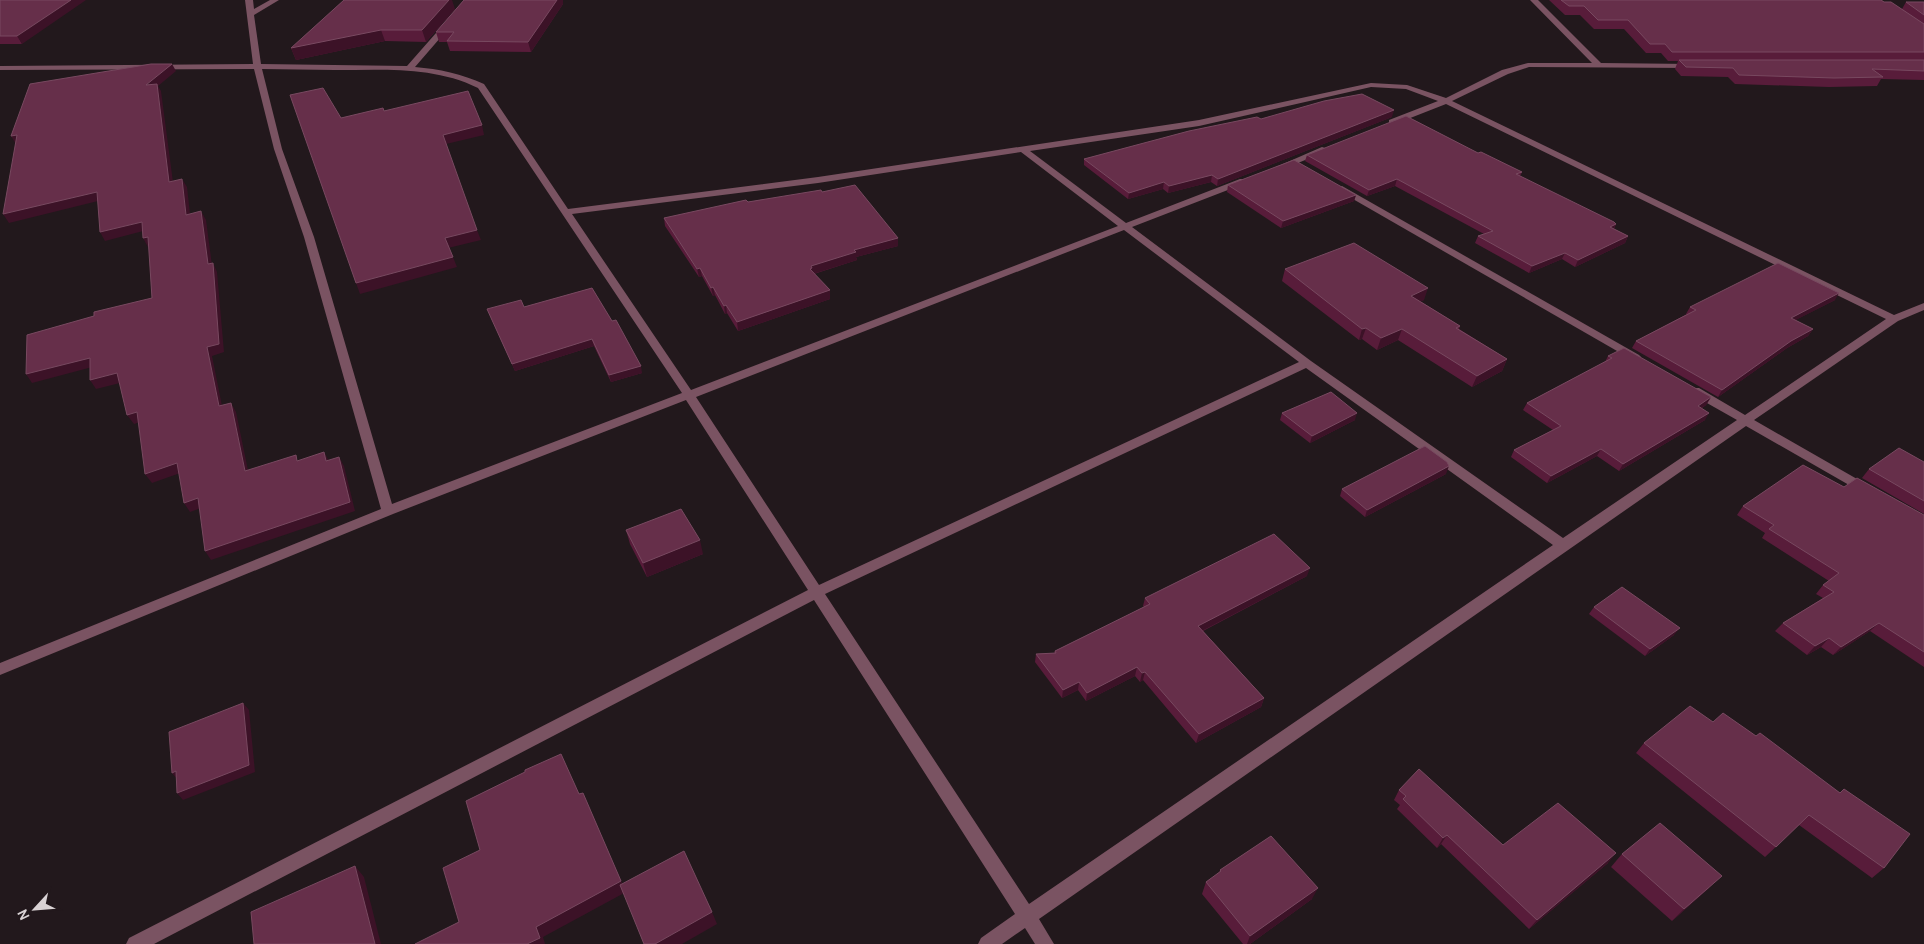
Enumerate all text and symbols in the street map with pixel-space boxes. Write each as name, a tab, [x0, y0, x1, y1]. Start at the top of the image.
north arrow	[10, 884, 60, 934]
text: N	[13, 906, 34, 923]

